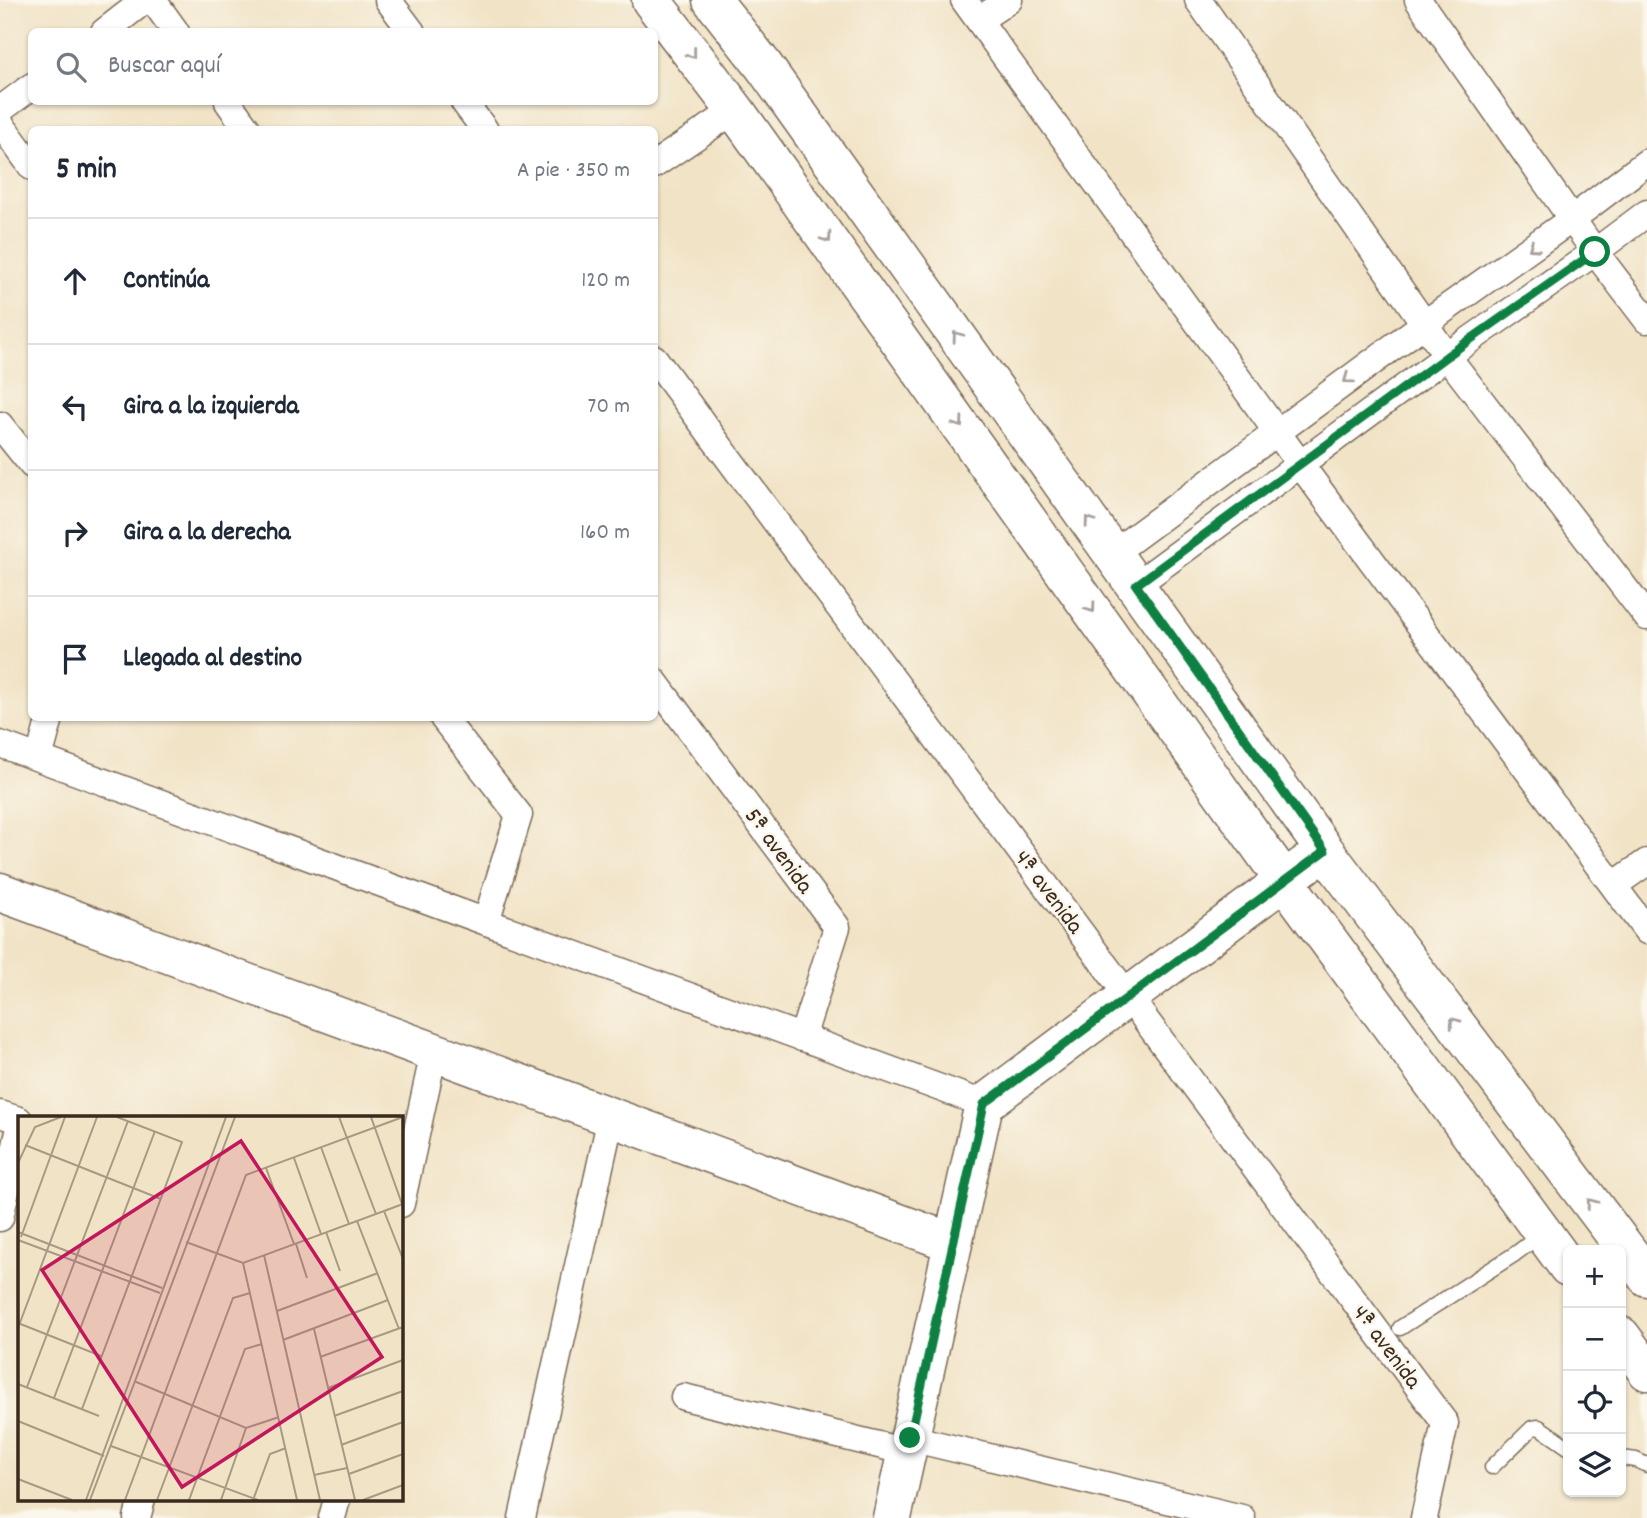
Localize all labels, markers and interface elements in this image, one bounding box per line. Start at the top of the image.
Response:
search box [28,28,658,105]
one-way arrow [684,46,697,59]
icon: search [52,48,90,86]
text: Buscar aquí [108,48,220,85]
text: 5 min [56,150,117,193]
text: A pie · 350 m [517,155,630,188]
one-way arrow [818,230,831,243]
route start [1579,236,1610,267]
one-way arrow [1528,239,1541,251]
icon: ahead [56,262,94,300]
text: Continúa [123,263,209,300]
text: 120 m [581,265,630,298]
one-way arrow [953,331,965,344]
one-way arrow [1344,371,1356,384]
icon: left [56,388,94,426]
text: Gira a la izquierda [123,389,299,426]
text: 70 m [588,391,630,424]
one-way arrow [951,415,963,428]
icon: right [56,514,94,552]
text: Gira a la derecha [123,515,290,552]
one-way arrow [1085,516,1097,529]
text: 160 m [580,517,630,550]
one-way arrow [1083,600,1095,613]
icon: arrive [56,640,94,678]
text: Llegada al destino [123,641,302,678]
street label: 5ª avenida [735,802,821,902]
street label: 4ª avenida [1005,844,1091,943]
one-way arrow [1450,1017,1463,1030]
inset map [18,1116,402,1500]
one-way arrow [1587,1199,1600,1211]
map controls [1563,1245,1626,1497]
button: + [1563,1245,1626,1308]
street label: 4ª avenida [1343,1299,1429,1398]
button: − [1563,1308,1626,1371]
button: locate [1563,1371,1626,1434]
route end [894,1422,925,1453]
button: layers [1563,1434,1626,1497]

